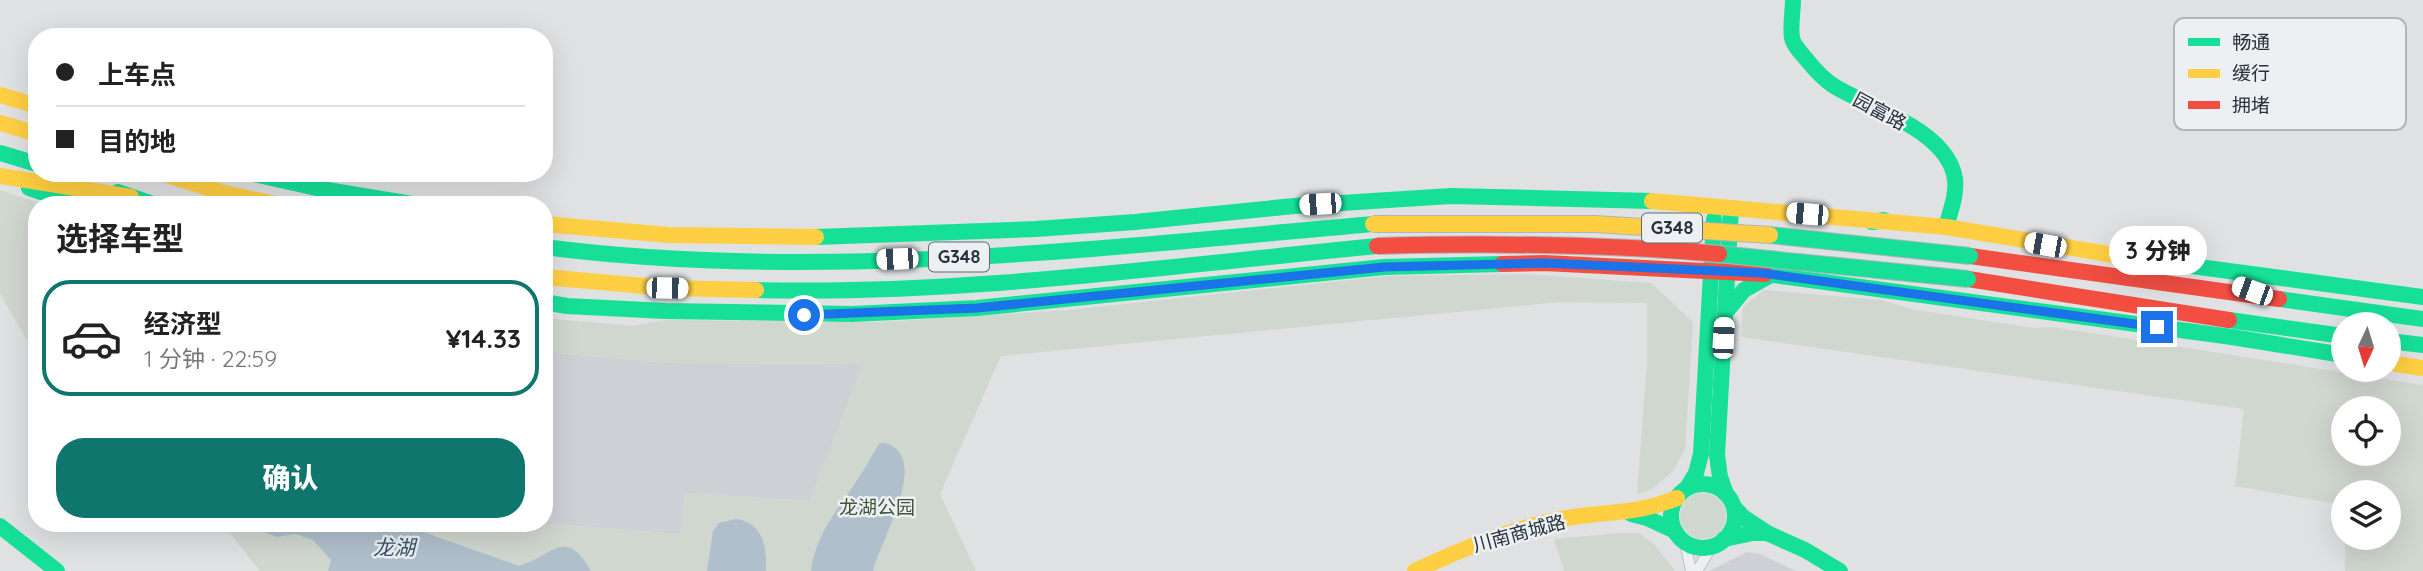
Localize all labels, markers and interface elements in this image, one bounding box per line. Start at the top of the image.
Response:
legend [2174,18,2406,130]
text: 畅通 [2232,30,2270,54]
text: 上车点 [98,58,176,91]
text: 缓行 [2232,61,2270,85]
street label: 园富路 [1849,87,1911,135]
text: 拥堵 [2232,93,2270,117]
text: 目的地 [98,125,176,158]
car [1299,192,1342,216]
car [1786,202,1829,226]
road number: G348 [1642,213,1702,242]
text: 选择车型 [56,218,184,258]
callout: 3 分钟 [2108,226,2206,274]
car [2023,231,2068,259]
text: 3 分钟 [2126,236,2190,265]
road number: G348 [929,243,989,272]
car [876,248,919,270]
car [2229,274,2276,308]
car [646,277,689,299]
route start [788,299,820,331]
icon: car [60,307,123,370]
text: 经济型 [144,307,222,340]
route end [2141,311,2173,343]
north arrow [2331,312,2401,382]
map controls [2331,312,2401,550]
car [1712,316,1735,360]
text: ¥14.33 [446,322,521,355]
text: 1 分钟 · 22:59 [144,344,277,373]
button: locate [2331,396,2401,466]
button: 确认 [56,438,525,518]
button: layers [2331,480,2401,550]
park label: 龙湖公园 [839,495,915,519]
street label: 川南商城路 [1470,509,1568,557]
water label: 龙湖 [373,534,418,560]

